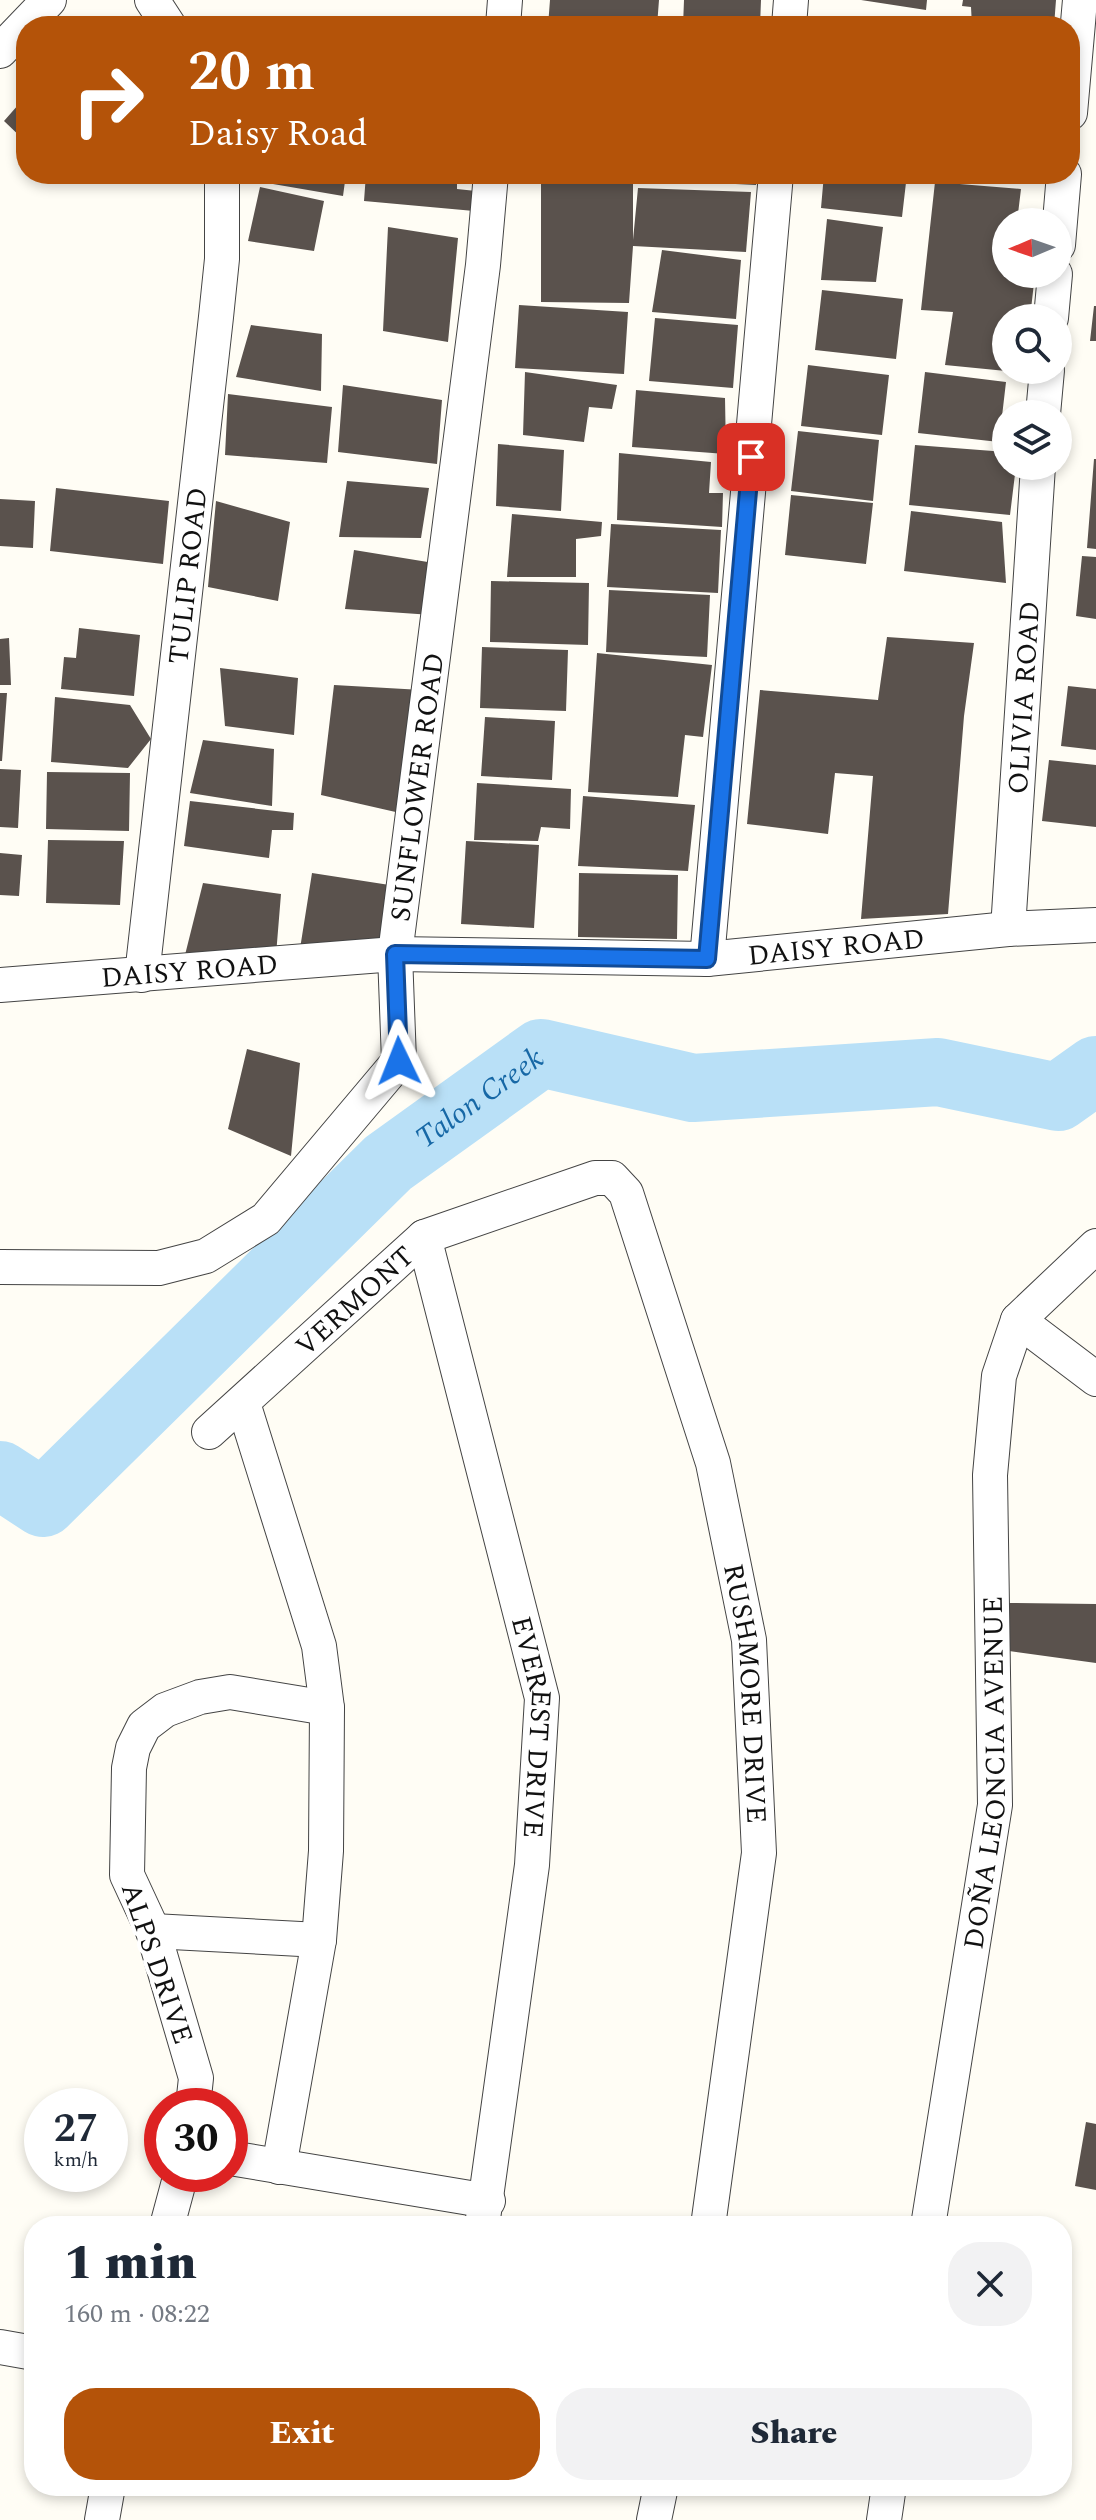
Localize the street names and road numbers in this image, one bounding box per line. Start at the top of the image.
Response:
street label: TULIP ROAD [157,485,220,666]
street label: OLIVIA ROAD [997,600,1052,796]
street label: SUNFLOWER ROAD [379,650,456,924]
street label: DAISY ROAD [746,917,927,978]
street label: DAISY ROAD [99,943,280,1000]
street label: VERMONT [286,1236,424,1367]
street label: RUSHMORE DRIVE [711,1560,778,1825]
street label: DOÑA LEONCIA AVENUE [952,1596,1019,1952]
street label: EVEREST DRIVE [499,1611,562,1839]
street label: ALPS DRIVE [109,1877,204,2050]

